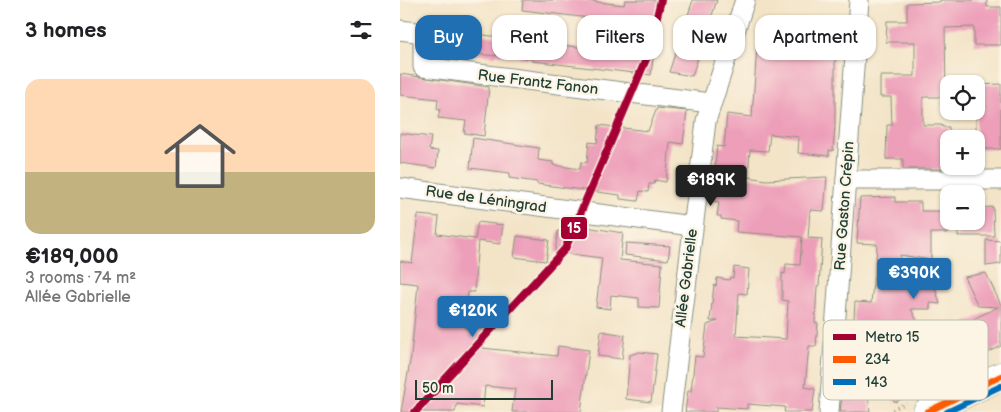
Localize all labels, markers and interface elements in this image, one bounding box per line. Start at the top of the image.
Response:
chip: Buy [415,15,482,60]
chip: Rent [492,15,567,60]
chip: Filters [577,15,663,60]
chip: New [673,15,745,60]
chip: Apartment [755,15,876,60]
icon: filters [347,16,375,44]
text: 3 homes [25,18,107,43]
street label: Rue Frantz Fanon [477,66,599,99]
map controls [940,75,985,230]
button: locate [940,75,985,120]
icon: home [155,111,245,201]
button: + [940,130,985,175]
street label: Rue Gaston Crépin [830,141,859,271]
pin: €189K [676,164,746,207]
text: €189K [687,171,735,190]
street label: Rue de Léningrad [424,182,548,217]
button: − [940,185,985,230]
line badge: 15 [560,216,588,240]
text: 15 [567,220,581,237]
street label: Allée Gabrielle [671,228,702,328]
text: €189,000 [25,244,119,269]
pin: €390K [879,258,949,300]
text: €390K [888,264,940,283]
text: 3 rooms · 74 m² [25,269,136,288]
text: Allée Gabrielle [25,288,131,307]
pin: €120K [438,296,508,338]
text: €120K [449,302,497,321]
legend [823,320,988,400]
text: Metro 15 [865,329,920,346]
text: 234 [865,351,891,368]
text: 143 [865,374,888,391]
scale bar [415,377,552,400]
text: 50 m [422,380,454,397]

